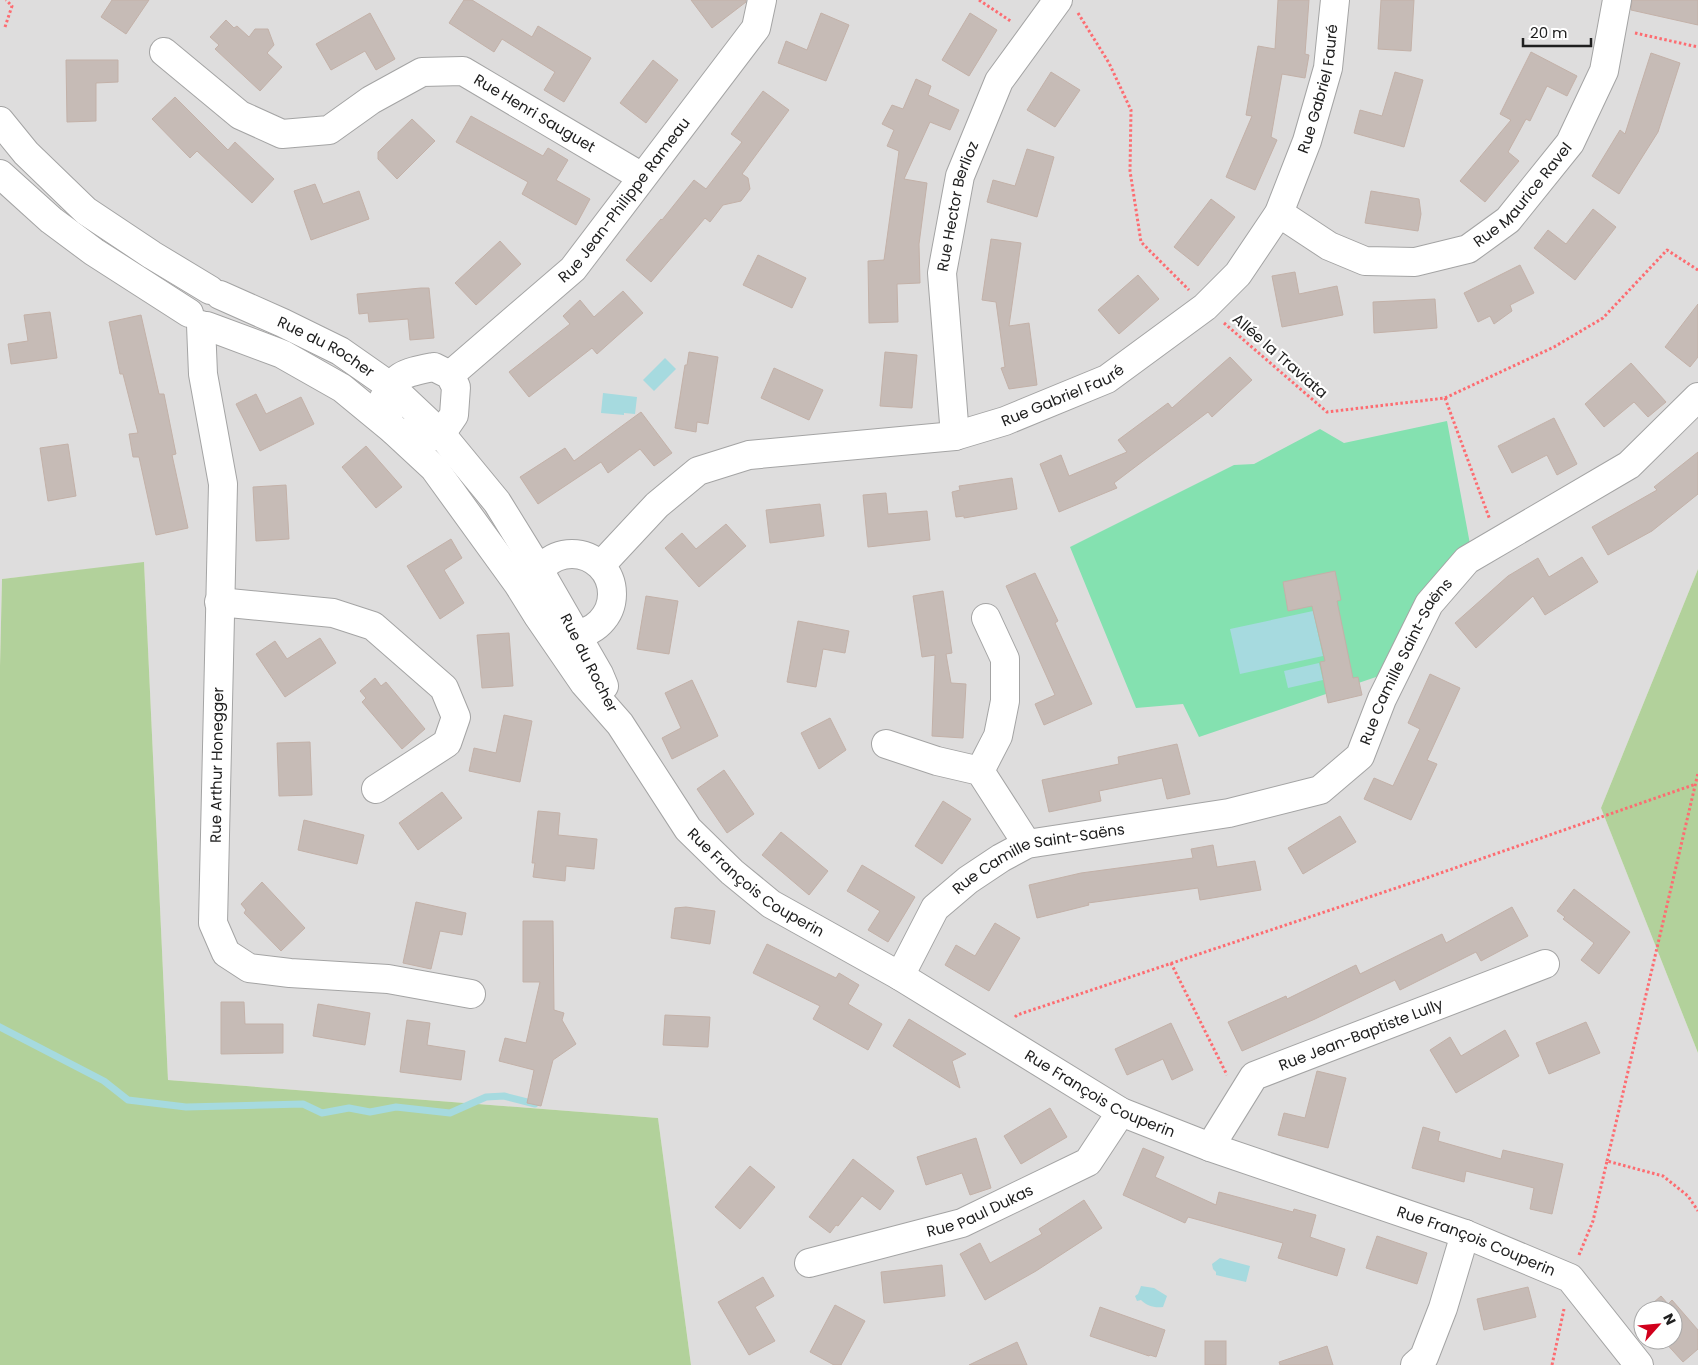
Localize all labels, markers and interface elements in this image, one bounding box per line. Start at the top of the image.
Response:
scale bar [1523,15,1590,47]
text: 20 m [1530,22,1568,43]
street label: Rue Gabriel Fauré [1292,23,1342,156]
street label: Rue Henri Sauguet [470,69,599,157]
street label: Rue Jean-Philippe Rameau [553,113,694,287]
street label: Rue Hector Berlioz [931,138,983,273]
street label: Rue Maurice Ravel [1469,138,1576,252]
street label: Allée la Traviata [1228,308,1332,403]
street label: Rue du Rocher [274,311,379,382]
street label: Rue Gabriel Fauré [998,359,1128,431]
street label: Rue Camille Saint-Saëns [1354,573,1457,748]
street label: Rue du Rocher [556,610,624,716]
street label: Rue Arthur Honegger [205,686,228,843]
street label: Rue Camille Saint-Saëns [948,818,1126,899]
street label: Rue François Couperin [683,823,828,942]
street label: Rue Jean-Baptiste Lully [1275,993,1446,1076]
street label: Rue François Couperin [1021,1044,1178,1142]
street label: Rue Paul Dukas [924,1179,1037,1242]
street label: Rue François Couperin [1394,1201,1559,1281]
north arrow [1633,1300,1683,1350]
text: N [1658,1310,1681,1328]

